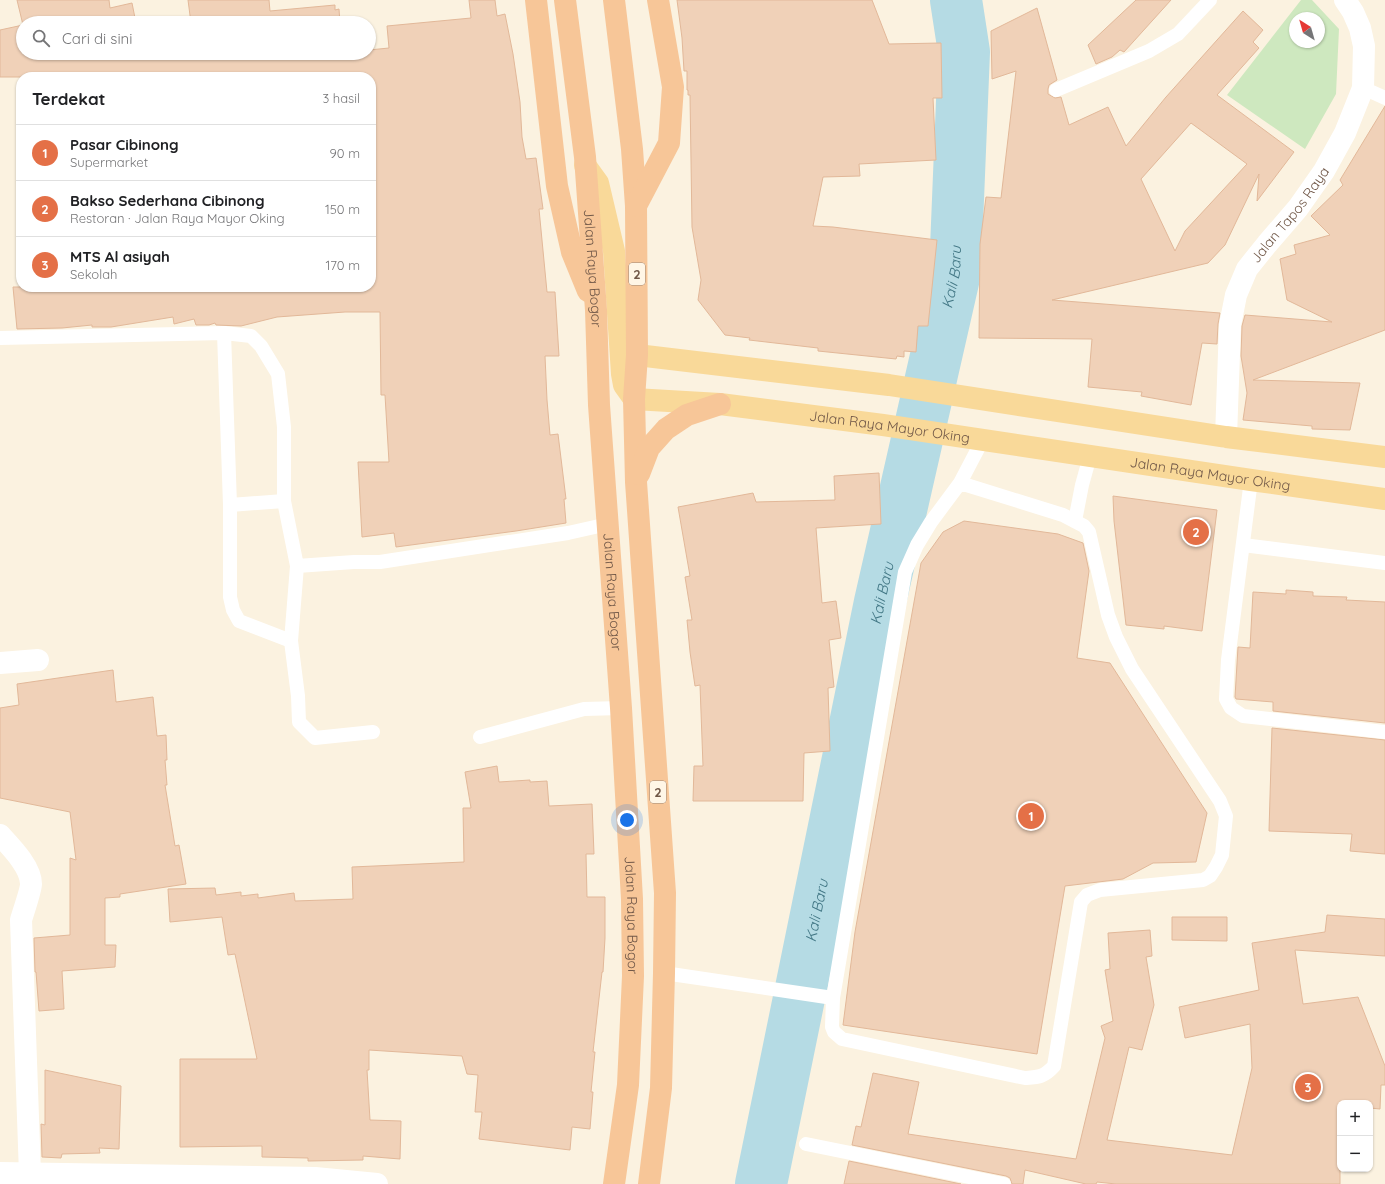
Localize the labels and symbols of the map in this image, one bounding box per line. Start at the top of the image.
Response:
north arrow [1289,12,1325,48]
street label: Jalan Tapos Raya [1246,163,1333,267]
street label: Jalan Raya Bogor [580,209,606,328]
water label: Kali Baru [937,244,965,310]
road number: 2 [629,263,645,285]
street label: Jalan Raya Mayor Oking [808,407,971,447]
street label: Jalan Raya Mayor Oking [1129,453,1292,494]
pin: 2 [1183,517,1209,547]
street label: Jalan Raya Bogor [599,532,626,652]
water label: Kali Baru [866,559,898,626]
road number: 2 [650,781,666,803]
pin: 1 [1018,801,1044,831]
your location [617,810,637,830]
street label: Jalan Raya Bogor [621,856,642,975]
water label: Kali Baru [801,876,832,943]
pin: 3 [1295,1072,1321,1102]

